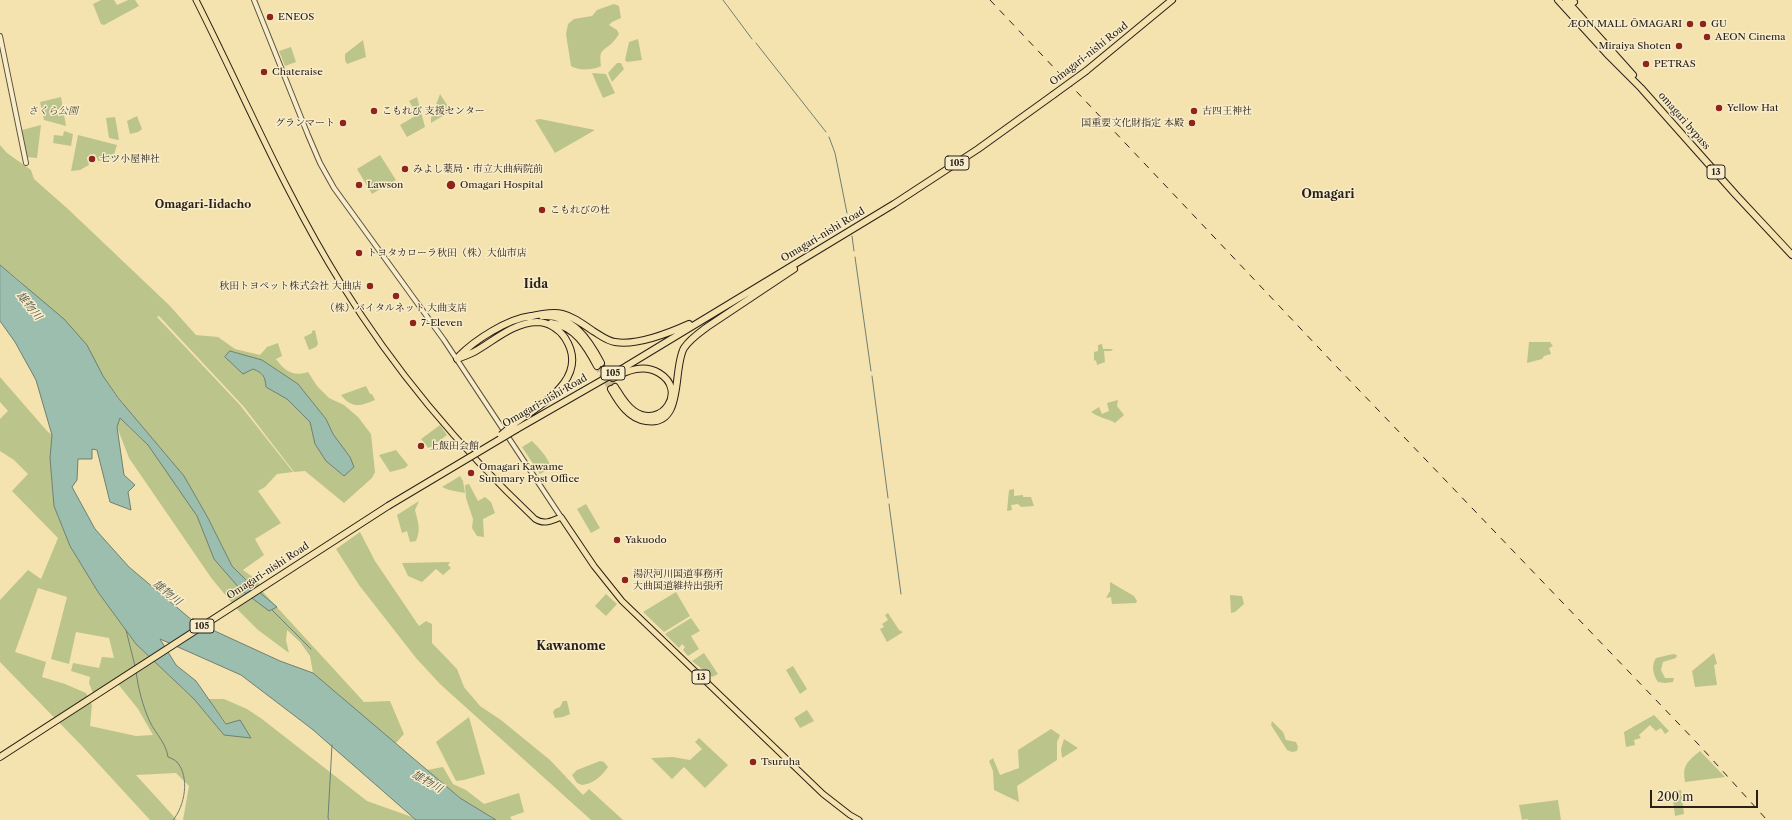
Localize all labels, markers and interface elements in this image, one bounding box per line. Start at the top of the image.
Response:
place label: ENEOS [278,11,314,23]
marker: ENEOS [265,12,275,22]
place label: ÆON MALL ŌMAGARI [1568,18,1682,30]
place label: GU [1711,18,1727,30]
marker: ÆON MALL ŌMAGARI [1685,19,1695,29]
marker: GU [1698,19,1708,29]
street label: Omagari-nishi Road [1048,20,1130,88]
place label: AEON Cinema [1715,31,1786,43]
marker: AEON Cinema [1702,32,1712,42]
place label: Miraiya Shoten [1598,40,1671,52]
marker: Miraiya Shoten [1674,41,1684,51]
place label: PETRAS [1654,58,1696,70]
marker: PETRAS [1641,59,1651,69]
place label: Chateraise [272,66,323,78]
marker: Chateraise [259,67,269,77]
street label: omagari bypass [1656,90,1712,152]
place label: Yellow Hat [1727,102,1779,114]
marker: Yellow Hat [1714,103,1724,113]
park label: さくら公園 [28,105,78,117]
place label: こもれび 支援センター [382,105,485,117]
place label: 古四王神社 [1202,105,1252,117]
marker: こもれび 支援センター [369,106,379,116]
marker: 古四王神社 [1189,106,1199,116]
place label: グランマート [275,117,335,129]
place label: 国重要文化財指定 本殿 [1081,117,1184,129]
marker: グランマート [338,118,348,128]
marker: 国重要文化財指定 本殿 [1187,118,1197,128]
place label: 七ツ小屋神社 [100,153,160,165]
marker: 七ツ小屋神社 [87,154,97,164]
road number: 105 [945,156,969,170]
place label: みよし薬局・市立大曲病院前 [413,163,543,175]
marker: みよし薬局・市立大曲病院前 [400,164,410,174]
road number: 13 [1707,165,1725,179]
place label: Lawson [367,179,403,191]
marker: Omagari Hospital [445,179,457,191]
place label: Omagari Hospital [460,179,543,191]
marker: Lawson [354,180,364,190]
district label: Omagari [1301,188,1355,202]
district label: Omagari-Iidacho [155,198,251,212]
place label: こもれびの杜 [550,204,610,216]
marker: こもれびの杜 [537,205,547,215]
street label: Omagari-nishi Road [779,205,867,265]
place label: トヨタカローラ秋田（株）大仙市店 [367,247,527,259]
marker: トヨタカローラ秋田（株）大仙市店 [354,248,364,258]
district label: Iida [524,278,548,292]
place label: 秋田トヨペット株式会社 大曲店 [219,280,362,292]
marker: 秋田トヨペット株式会社 大曲店 [365,281,375,291]
water label: 雄物川 [13,289,45,323]
marker: （株）バイタルネット 大曲支店 [391,291,401,301]
place label: （株）バイタルネット 大曲支店 [325,302,467,314]
place label: 7-Eleven [421,317,462,329]
marker: 7-Eleven [408,318,418,328]
road number: 105 [601,366,625,380]
street label: Omagari-nishi Road [501,372,589,430]
place label: 上飯田会館 [429,440,479,452]
marker: 上飯田会館 [416,441,426,451]
place label: Omagari Kawame Summary Post Office [479,461,579,484]
marker: Omagari Kawame Summary Post Office [466,468,476,478]
place label: Yakuodo [625,534,667,546]
marker: Yakuodo [612,535,622,545]
street label: Omagari-nishi Road [225,540,311,602]
place label: 湯沢河川国道事務所 大曲国道維持出張所 [633,568,723,592]
marker: 湯沢河川国道事務所 大曲国道維持出張所 [620,575,630,585]
water label: 雄物川 [150,577,184,609]
road number: 105 [190,619,214,633]
district label: Kawanome [536,640,606,654]
road number: 13 [692,670,710,684]
place label: Tsuruha [761,756,800,768]
marker: Tsuruha [748,757,758,767]
water label: 雄物川 [409,768,445,796]
scale bar [1652,782,1760,808]
text: 200 m [1657,789,1694,804]

